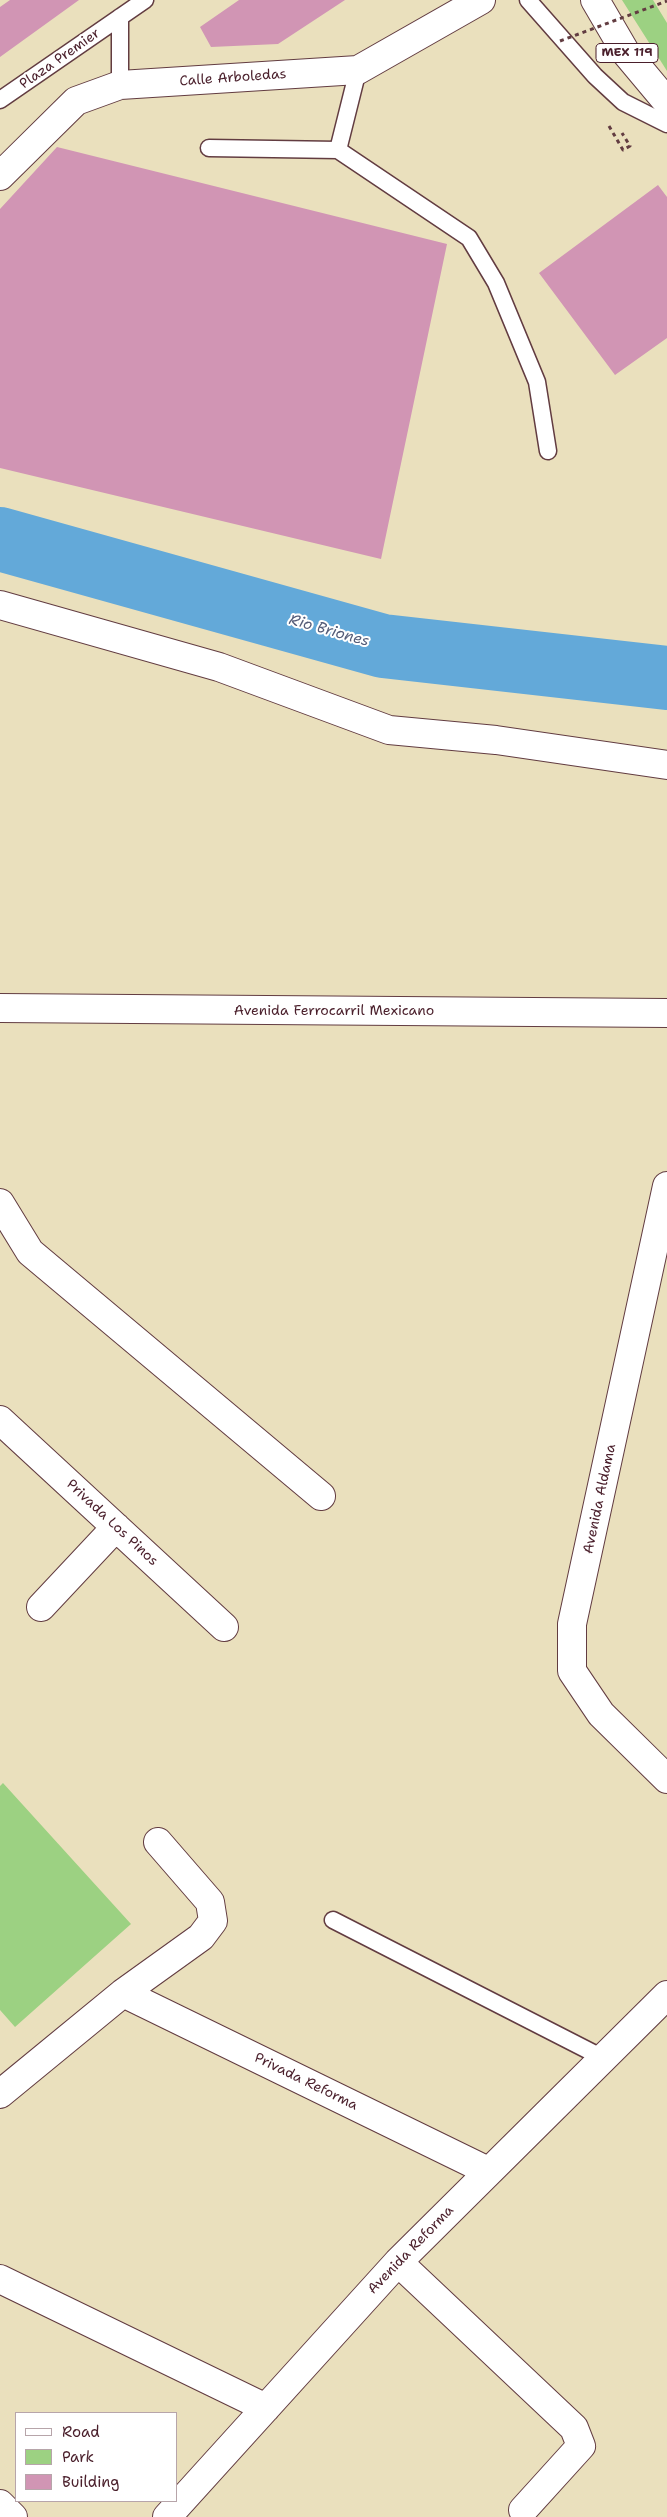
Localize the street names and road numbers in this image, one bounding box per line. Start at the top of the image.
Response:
street label: Plaza Premier [17,25,103,93]
road number: MEX 119 [596,44,658,62]
street label: Calle Arboledas [179,66,287,90]
street label: Avenida Ferrocarril Mexicano [234,1003,434,1019]
street label: Avenida Aldama [580,1442,620,1556]
street label: Privada Los Pinos [63,1476,161,1570]
street label: Privada Reforma [252,2050,360,2114]
street label: Avenida Reforma [364,2202,458,2298]

